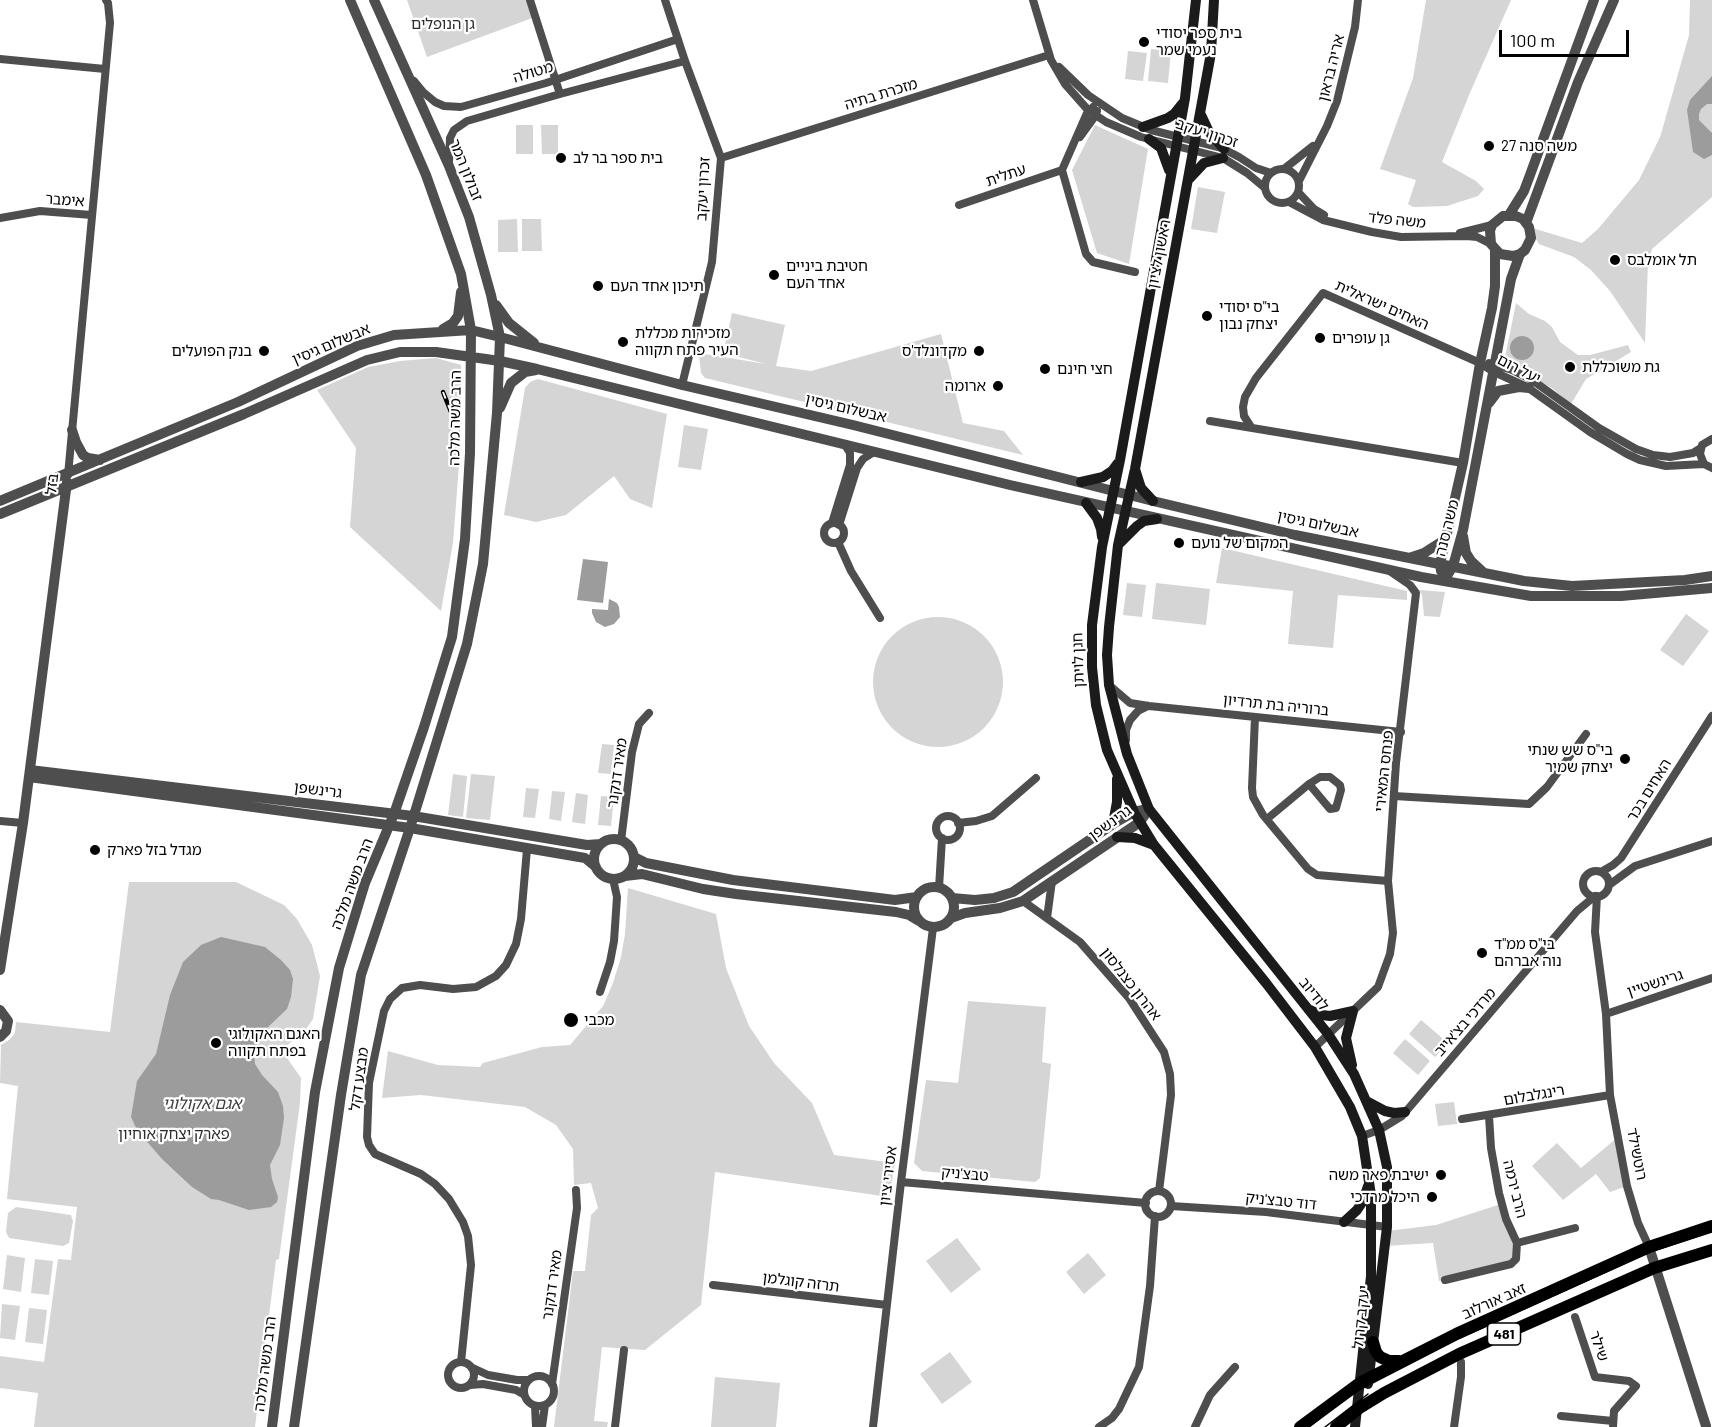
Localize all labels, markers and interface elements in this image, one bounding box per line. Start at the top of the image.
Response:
park label: גן הנופלים [411,15,475,33]
scale bar [1502,18,1632,56]
place label: בית ספר יסודי נעמי שמר [1156,24,1242,59]
text: 100 m [1510,29,1555,51]
street label: אריה בראון [1314,32,1348,104]
marker: בית ספר יסודי נעמי שמר [1137,35,1151,49]
street label: מטולה [511,57,555,87]
street label: מזכרת בתיה [842,74,920,114]
street label: זכרון יעקב [1174,115,1240,151]
street label: זבולון המר [445,136,487,204]
place label: משה סנה 27 [1501,137,1577,155]
marker: משה סנה 27 [1482,139,1496,153]
place label: בית ספר בר לב [573,149,663,167]
marker: בית ספר בר לב [554,151,568,165]
street label: זכרון יעקב [692,156,714,222]
street label: עתלית [984,160,1028,190]
street label: אימבר [45,190,85,210]
street label: משה פלד [1367,208,1427,232]
street label: ראשון לציון [1143,218,1175,290]
place label: תל אומלבס [1627,251,1697,269]
marker: תל אומלבס [1608,253,1622,267]
place label: חטיבת ביניים אחד העם [786,257,868,292]
marker: חטיבת ביניים אחד העם [767,268,781,282]
street label: האחים ישראלית [1332,276,1432,334]
place label: תיכון אחד העם [610,277,704,295]
marker: תיכון אחד העם [591,279,605,293]
place label: בי"ס יסודי יצחק נבון [1219,298,1280,333]
marker: בי"ס יסודי יצחק נבון [1200,309,1214,323]
street label: אבשלום גיסין [289,320,373,368]
place label: מזכירות מכללת העיר פתח תקווה [635,324,739,359]
place label: גן עופרים [1332,329,1390,347]
marker: גן עופרים [1313,331,1327,345]
marker: מזכירות מכללת העיר פתח תקווה [616,335,630,349]
place label: בנק הפועלים [171,342,252,360]
place label: מקדונלד'ס [902,342,967,360]
marker: בנק הפועלים [257,344,271,358]
marker: מקדונלד'ס [972,344,986,358]
street label: יעל רום [1494,350,1544,388]
place label: גת משוכללת [1582,358,1660,376]
place label: חצי חינם [1057,360,1113,378]
marker: גת משוכללת [1563,360,1577,374]
marker: חצי חינם [1038,362,1052,376]
street label: הרב משה מלכה [445,370,465,466]
place label: ארומה [945,377,986,395]
marker: ארומה [991,379,1005,393]
street label: אבשלום גיסין [804,390,888,426]
street label: בזל [42,472,62,496]
street label: משה סנה [1431,498,1463,558]
street label: אבשלום גיסין [1276,507,1360,541]
place label: המקום של נועם [1191,534,1288,552]
marker: המקום של נועם [1172,536,1186,550]
street label: חנן לויתן [1068,632,1088,688]
street label: ברוריה בת תרדיון [1222,690,1330,720]
street label: פנחס המאירי [1371,729,1397,813]
street label: מאיר דנקנר [603,737,631,809]
place label: בי"ס שש שנתי יצחק שמיר [1527,741,1613,776]
marker: בי"ס שש שנתי יצחק שמיר [1618,752,1632,766]
street label: האחים בכר [1623,755,1675,825]
street label: גרינשפן [293,778,343,802]
street label: גרינשפן [1085,802,1135,844]
street label: הרב משה מלכה [327,836,377,932]
place label: מגדל בזל פארק [107,841,202,859]
marker: מגדל בזל פארק [88,843,102,857]
place label: בי"ס ממ"ד נוה אברהם [1494,935,1562,970]
street label: אהרון כצנלסון [1097,944,1165,1024]
marker: בי"ס ממ"ד נוה אברהם [1475,946,1489,960]
street label: גרינשטיין [1625,966,1685,1000]
street label: לודיוב [1295,974,1333,1014]
street label: מרדכי בצ'אייב [1430,984,1500,1060]
marker: מכבי [562,1011,580,1029]
place label: מכבי [584,1011,614,1029]
place label: האגם האקולוגי בפתח תקווה [228,1025,320,1060]
marker: האגם האקולוגי בפתח תקווה [209,1036,223,1050]
street label: מבצע דקל [346,1046,372,1112]
street label: רינגלבלום [1502,1081,1566,1109]
water label: אגם אקולוגי [163,1094,241,1114]
park label: פארק יצחק אוחיון [118,1125,230,1143]
street label: רוטשילד [1623,1126,1651,1182]
street label: אסירי ציון [875,1145,901,1207]
street label: הרב ירמה [1499,1158,1531,1220]
street label: טבצ'ניק [940,1163,990,1185]
place label: ישיבת פאר משה [1329,1166,1429,1184]
marker: ישיבת פאר משה [1434,1168,1448,1182]
street label: דוד טבצ'ניק [1245,1188,1317,1214]
place label: היכל מרדכי [1350,1188,1420,1206]
marker: היכל מרדכי [1425,1190,1439,1204]
street label: מאיר דנקנר [538,1249,566,1321]
street label: תרזה קוגלמן [761,1268,841,1296]
street label: זאב אורלוב [1459,1279,1529,1323]
street label: יעקב קרול [1349,1284,1373,1350]
street label: הרב משה מלכה [250,1315,280,1413]
road number: 481 [1488,1323,1520,1345]
street label: שילר [1585,1328,1613,1364]

